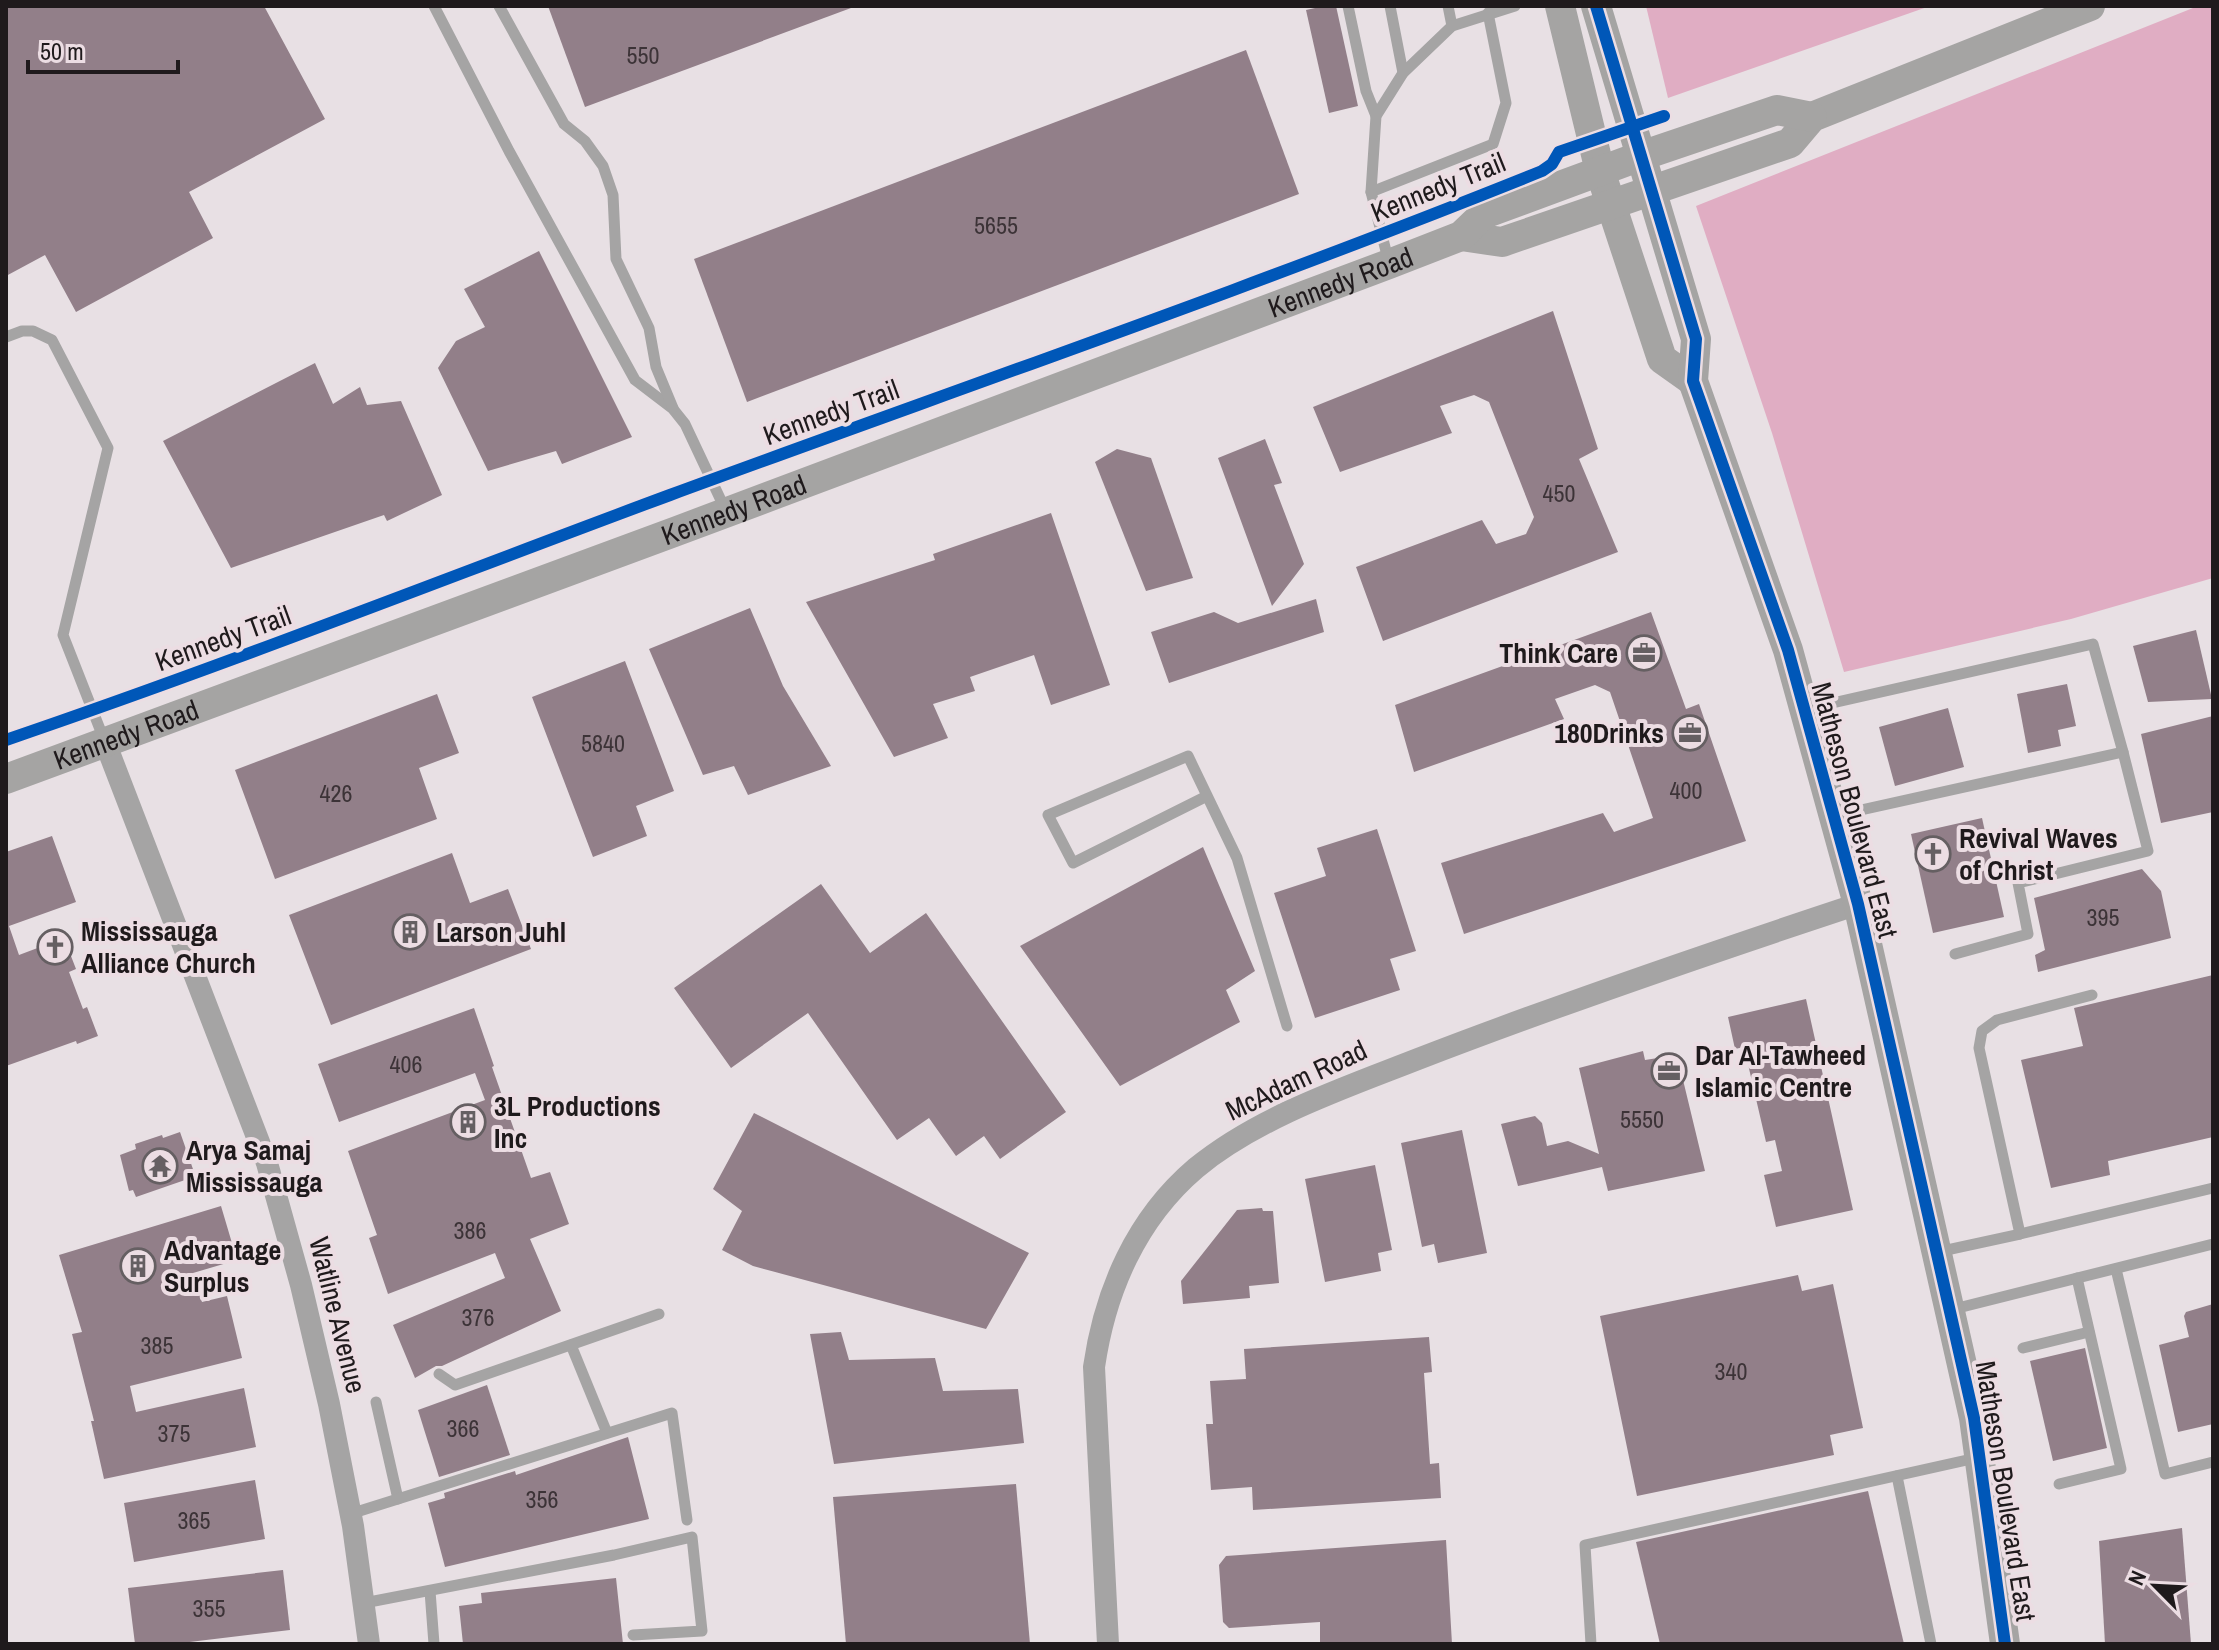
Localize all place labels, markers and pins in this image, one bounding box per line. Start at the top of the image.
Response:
place label: Think Care [1499,634,1618,672]
office icon: Think Care [1625,634,1663,672]
place label: 180Drinks [1554,714,1664,752]
office icon: 180Drinks [1671,714,1709,752]
place label: Revival Waves of Christ [1959,819,2118,889]
church icon: Revival Waves of Christ [1914,835,1952,873]
place label: Mississauga Alliance Church [81,912,256,982]
building icon: Larson Juhl [391,913,429,951]
place label: Larson Juhl [436,913,566,951]
church icon: Mississauga Alliance Church [36,928,74,966]
place label: Dar Al-Tawheed Islamic Centre [1695,1036,1866,1106]
office icon: Dar Al-Tawheed Islamic Centre [1650,1052,1688,1090]
place label: 3L Productions Inc [494,1087,661,1157]
building icon: 3L Productions Inc [449,1103,487,1141]
place label: Arya Samaj Mississauga [186,1131,323,1201]
temple icon: Arya Samaj Mississauga [141,1147,179,1185]
place label: Advantage Surplus [164,1231,281,1301]
building icon: Advantage Surplus [119,1247,157,1285]

